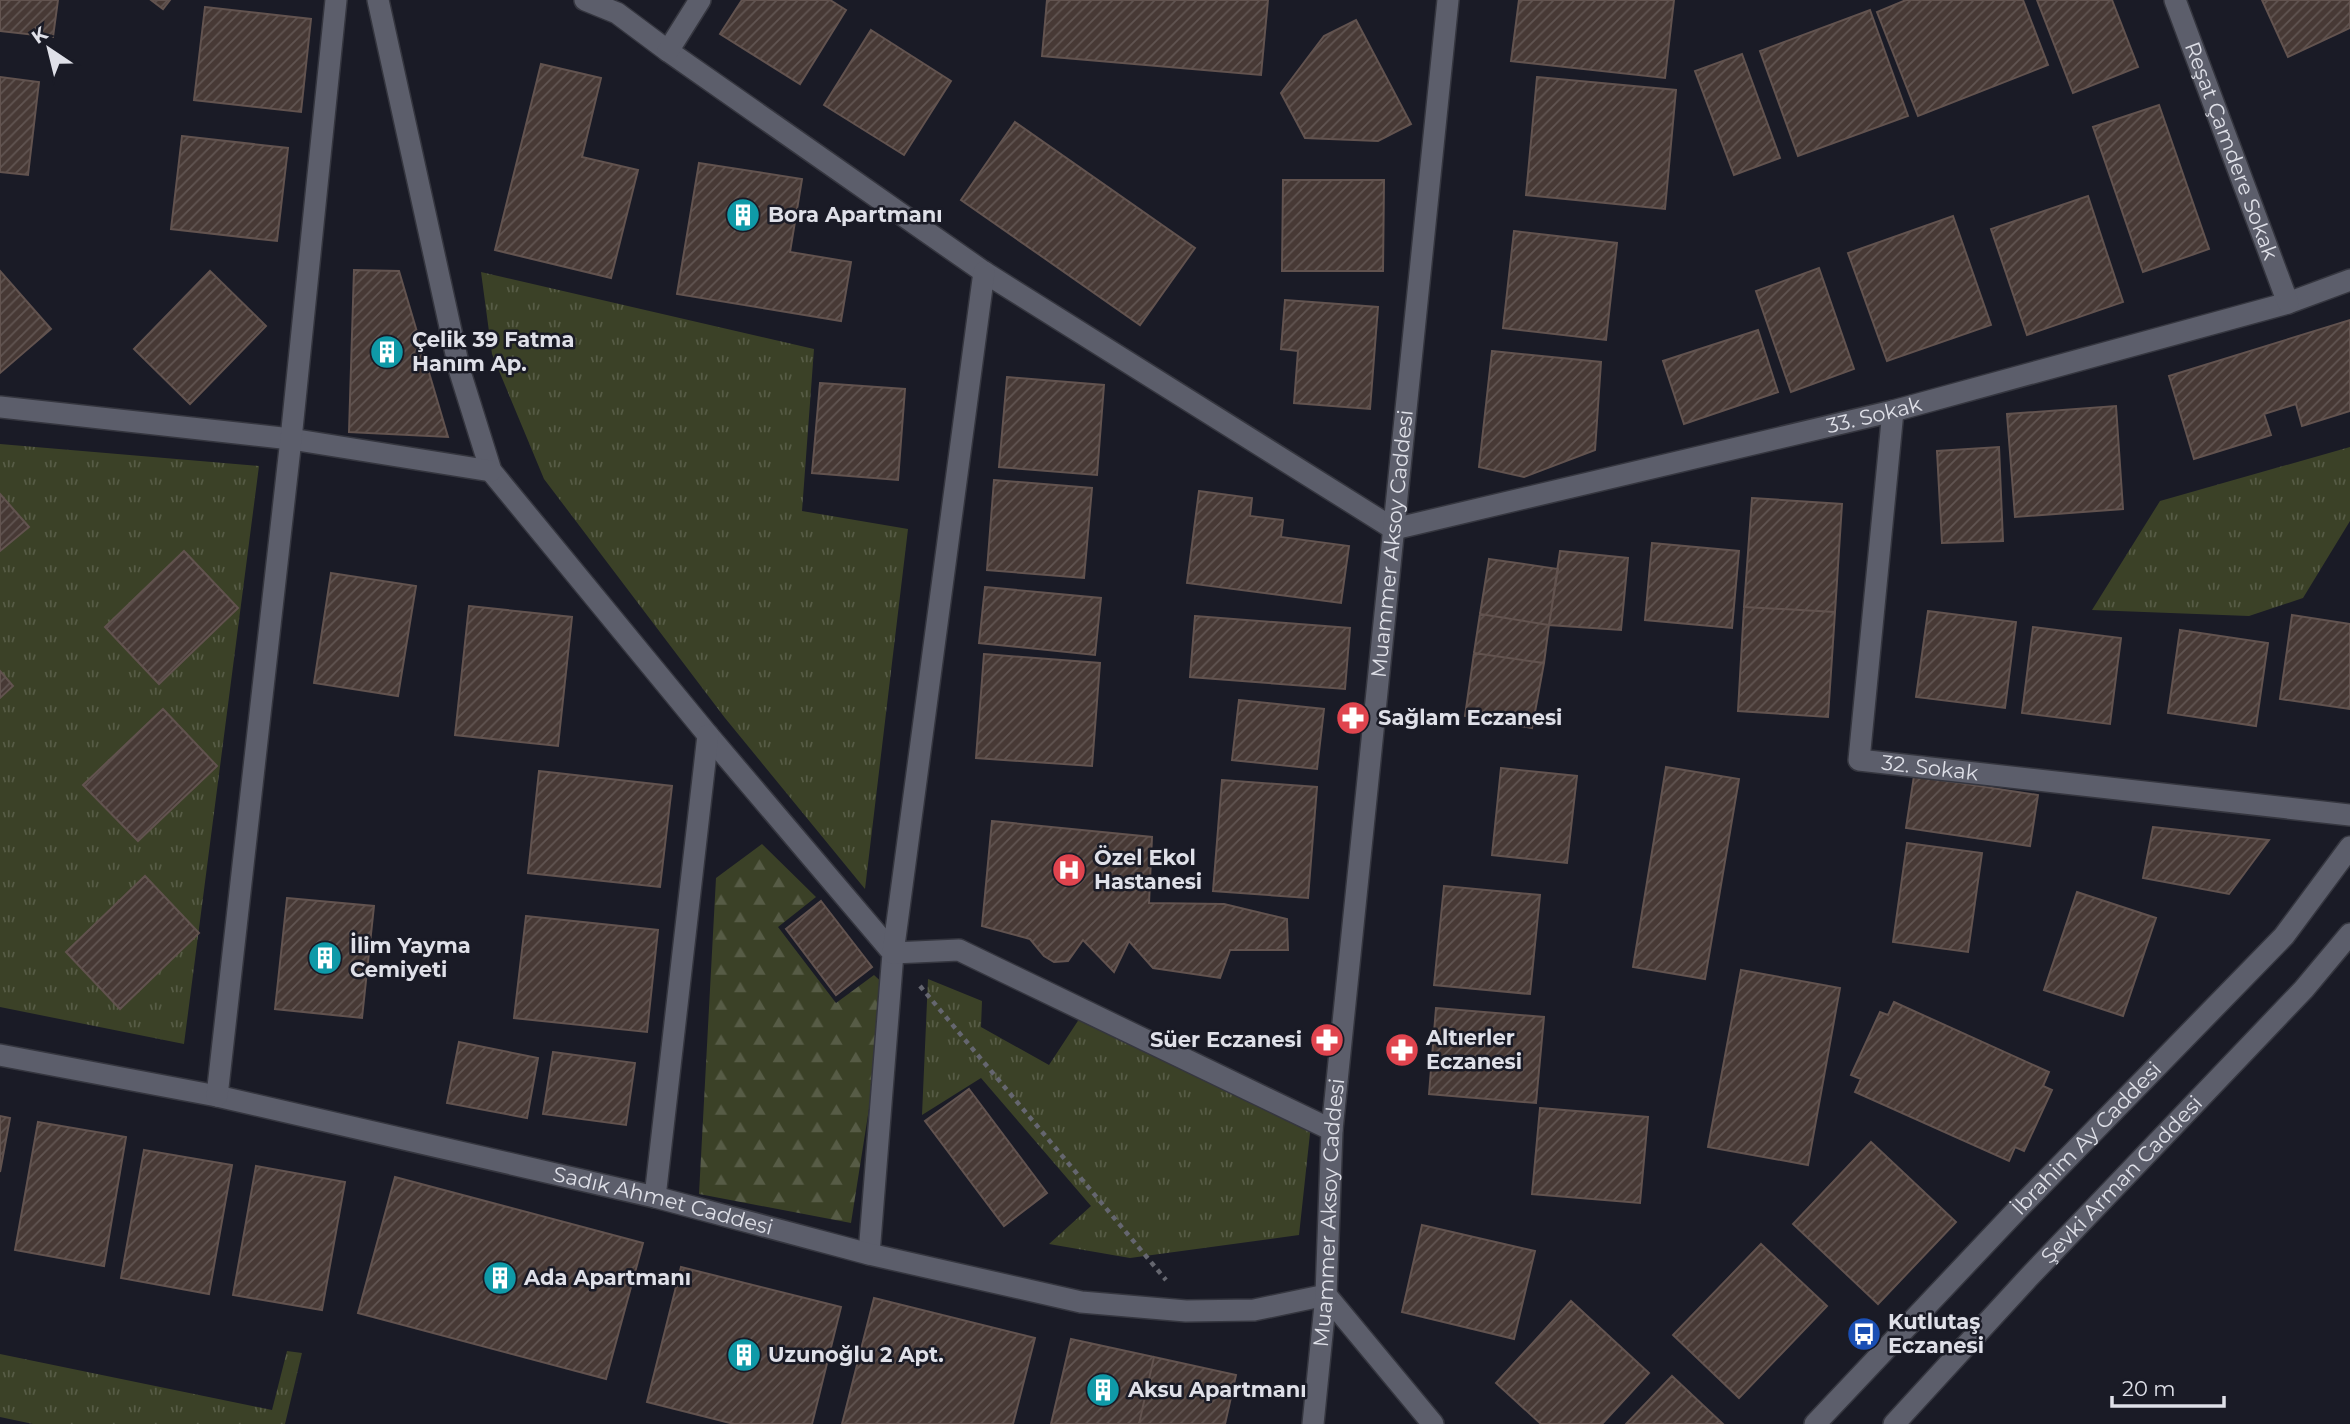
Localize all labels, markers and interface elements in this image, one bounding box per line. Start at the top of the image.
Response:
north arrow [14,14,84,84]
text: K [27,21,53,49]
street label: Reşat Çamdere Sokak [2180,38,2284,264]
building icon: Bora Apartmanı [724,196,762,234]
place label: Bora Apartmanı [768,202,943,227]
place label: Çelik 39 Fatma Hanım Ap. [412,327,574,376]
building icon: Çelik 39 Fatma Hanım Ap. [368,333,406,371]
street label: 33. Sokak [1824,391,1925,438]
street label: Muammer Aksoy Caddesi [1365,409,1418,679]
pharmacy icon: Sağlam Eczanesi [1334,699,1372,737]
place label: Sağlam Eczanesi [1378,705,1562,730]
street label: 32. Sokak [1880,750,1980,785]
place label: Özel Ekol Hastanesi [1094,844,1202,894]
hospital icon: Özel Ekol Hastanesi [1050,851,1088,889]
place label: İlim Yayma Cemiyeti [350,932,471,982]
building icon: İlim Yayma Cemiyeti [306,939,344,977]
pharmacy icon: Süer Eczanesi [1308,1021,1346,1059]
place label: Altıerler Eczanesi [1425,1025,1522,1074]
place label: Süer Eczanesi [1150,1027,1302,1052]
pharmacy icon: Altıerler Eczanesi [1383,1031,1421,1069]
street label: İbrahim Ay Caddesi [2006,1056,2166,1220]
street label: Muammer Aksoy Caddesi [1308,1077,1349,1348]
street label: Şevki Arman Caddesi [2036,1090,2207,1269]
street label: Sadık Ahmet Caddesi [551,1161,776,1240]
building icon: Ada Apartmanı [481,1259,519,1297]
place label: Ada Apartmanı [523,1265,691,1290]
place label: Kutlutaş Eczanesi [1888,1309,1984,1358]
bus stop icon: Kutlutaş Eczanesi [1845,1315,1883,1353]
building icon: Uzunoğlu 2 Apt. [725,1336,763,1374]
place label: Uzunoğlu 2 Apt. [768,1342,944,1367]
scale bar [2112,1364,2224,1408]
building icon: Aksu Apartmanı [1084,1371,1122,1409]
text: 20 m [2122,1376,2176,1401]
place label: Aksu Apartmanı [1127,1377,1307,1402]

